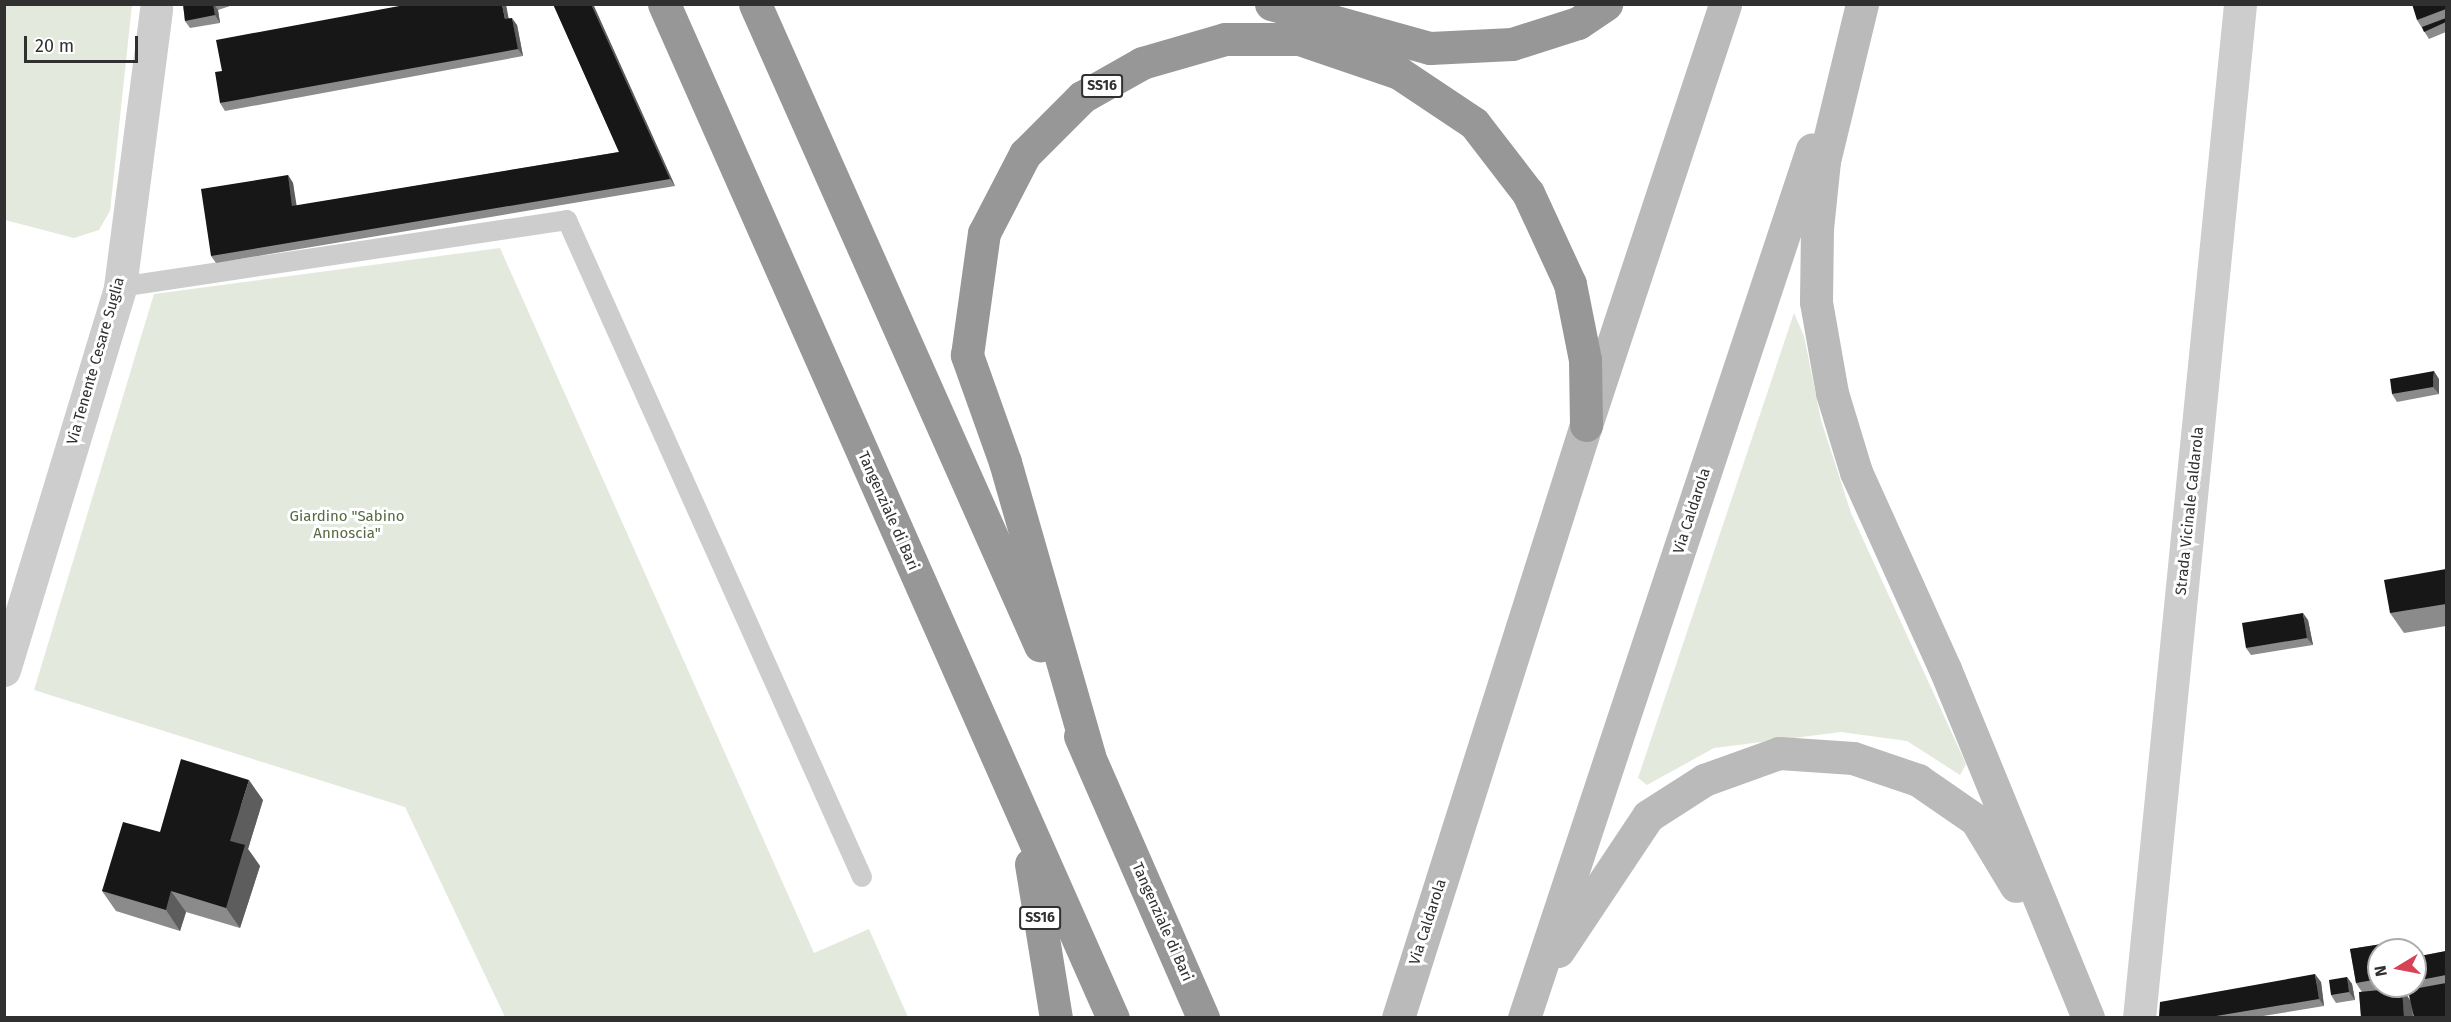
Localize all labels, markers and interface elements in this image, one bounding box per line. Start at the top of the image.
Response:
scale bar [27,24,141,62]
text: 20 m [35,35,74,57]
road number: SS16 [1081,75,1123,97]
street label: Via Tenente Cesare Suglia [63,275,129,447]
street label: Strada Vicinale Caldarola [2172,426,2208,596]
street label: Tangenziale di Bari [854,449,922,573]
street label: Via Caldarola [1670,466,1714,556]
park label: Giardino "Sabino Annoscia" [290,507,404,542]
street label: Tangenziale di Bari [1128,860,1196,984]
street label: Via Caldarola [1406,877,1450,967]
road number: SS16 [1019,907,1061,929]
north arrow [2367,938,2427,998]
text: N [2370,964,2391,978]

